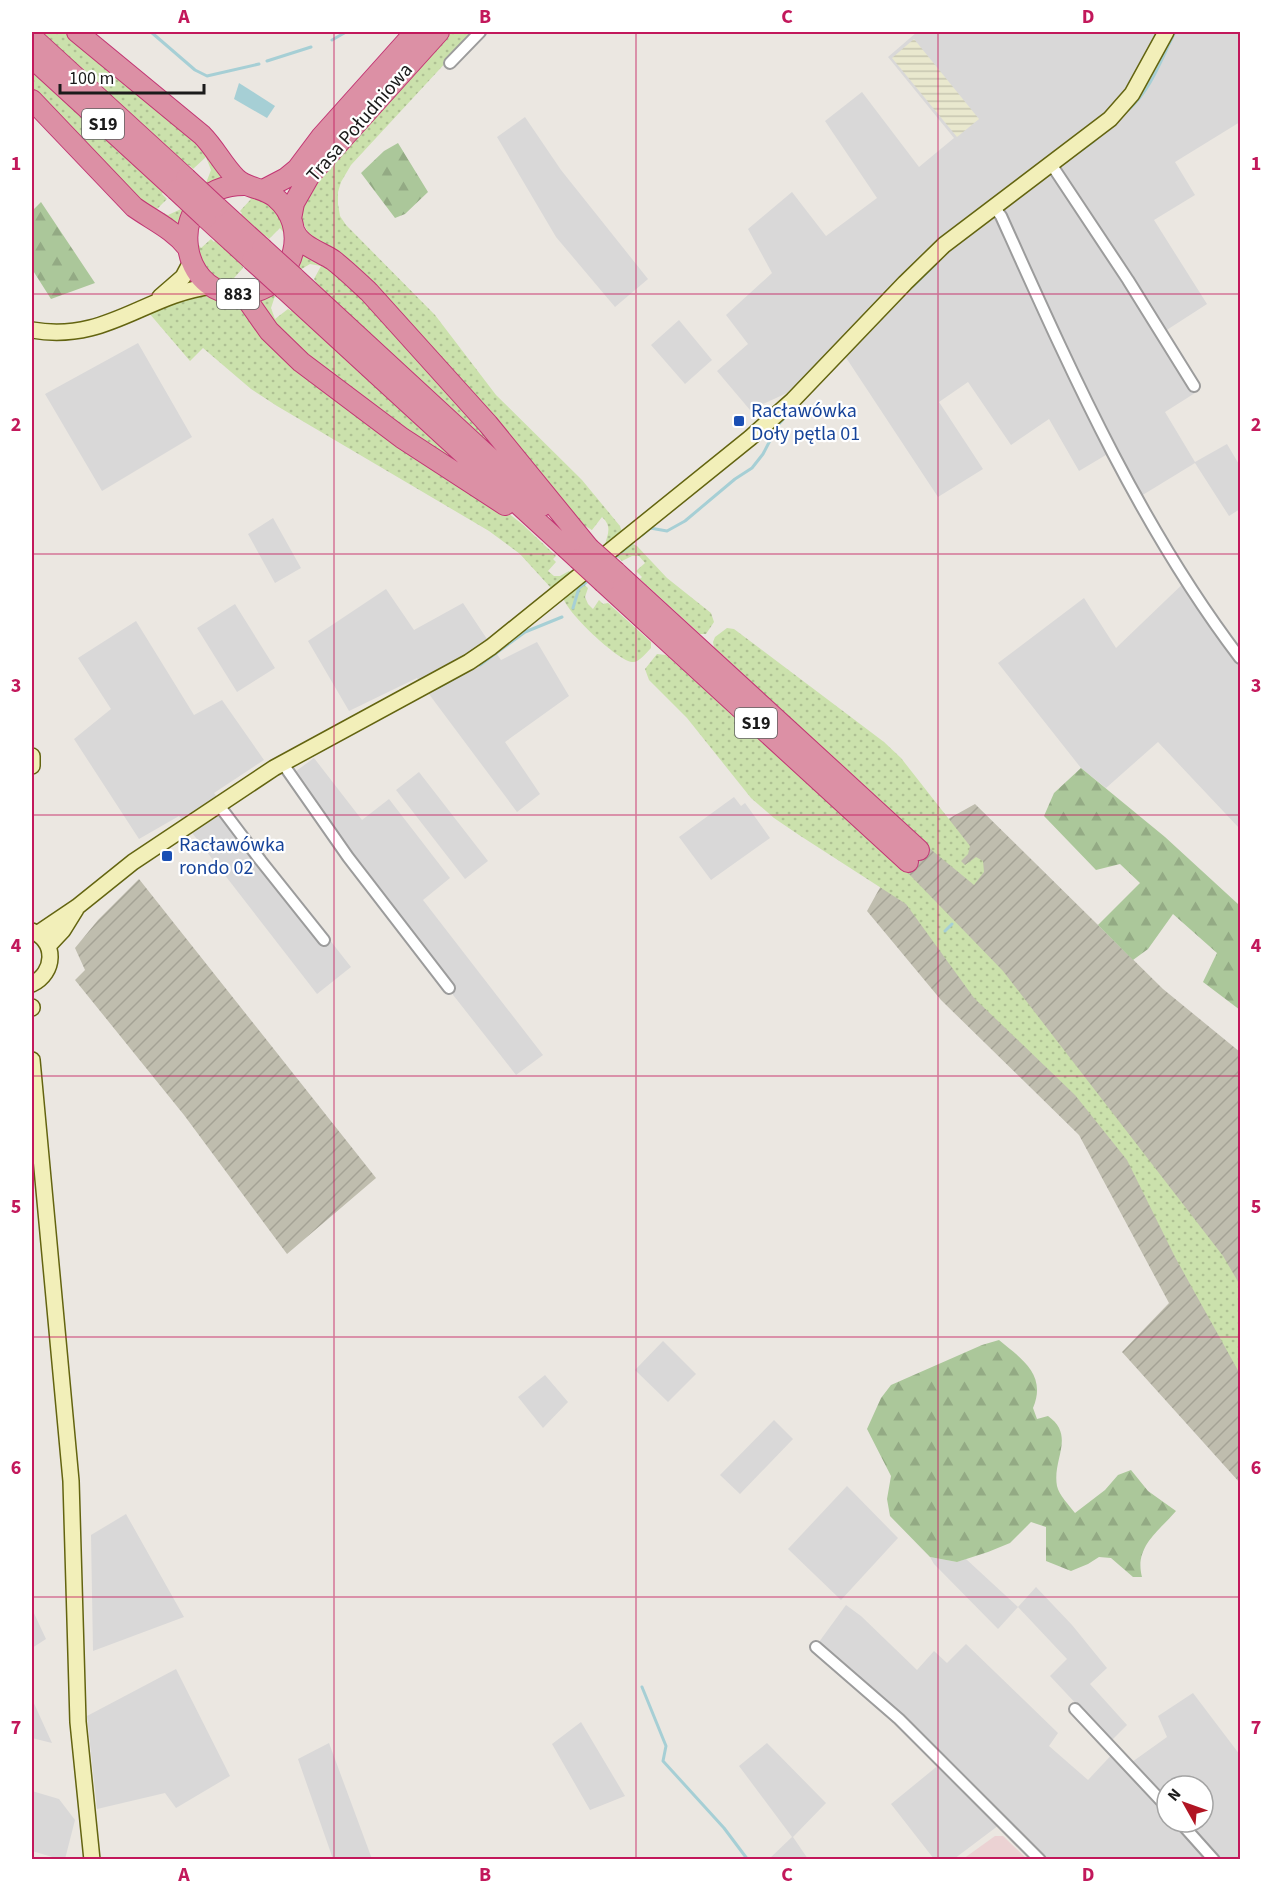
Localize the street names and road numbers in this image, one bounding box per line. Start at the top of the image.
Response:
street label: Trasa Południowa [300,57,419,188]
road number: S19 [82,109,124,139]
road number: 883 [217,279,259,309]
road number: S19 [735,708,777,738]

